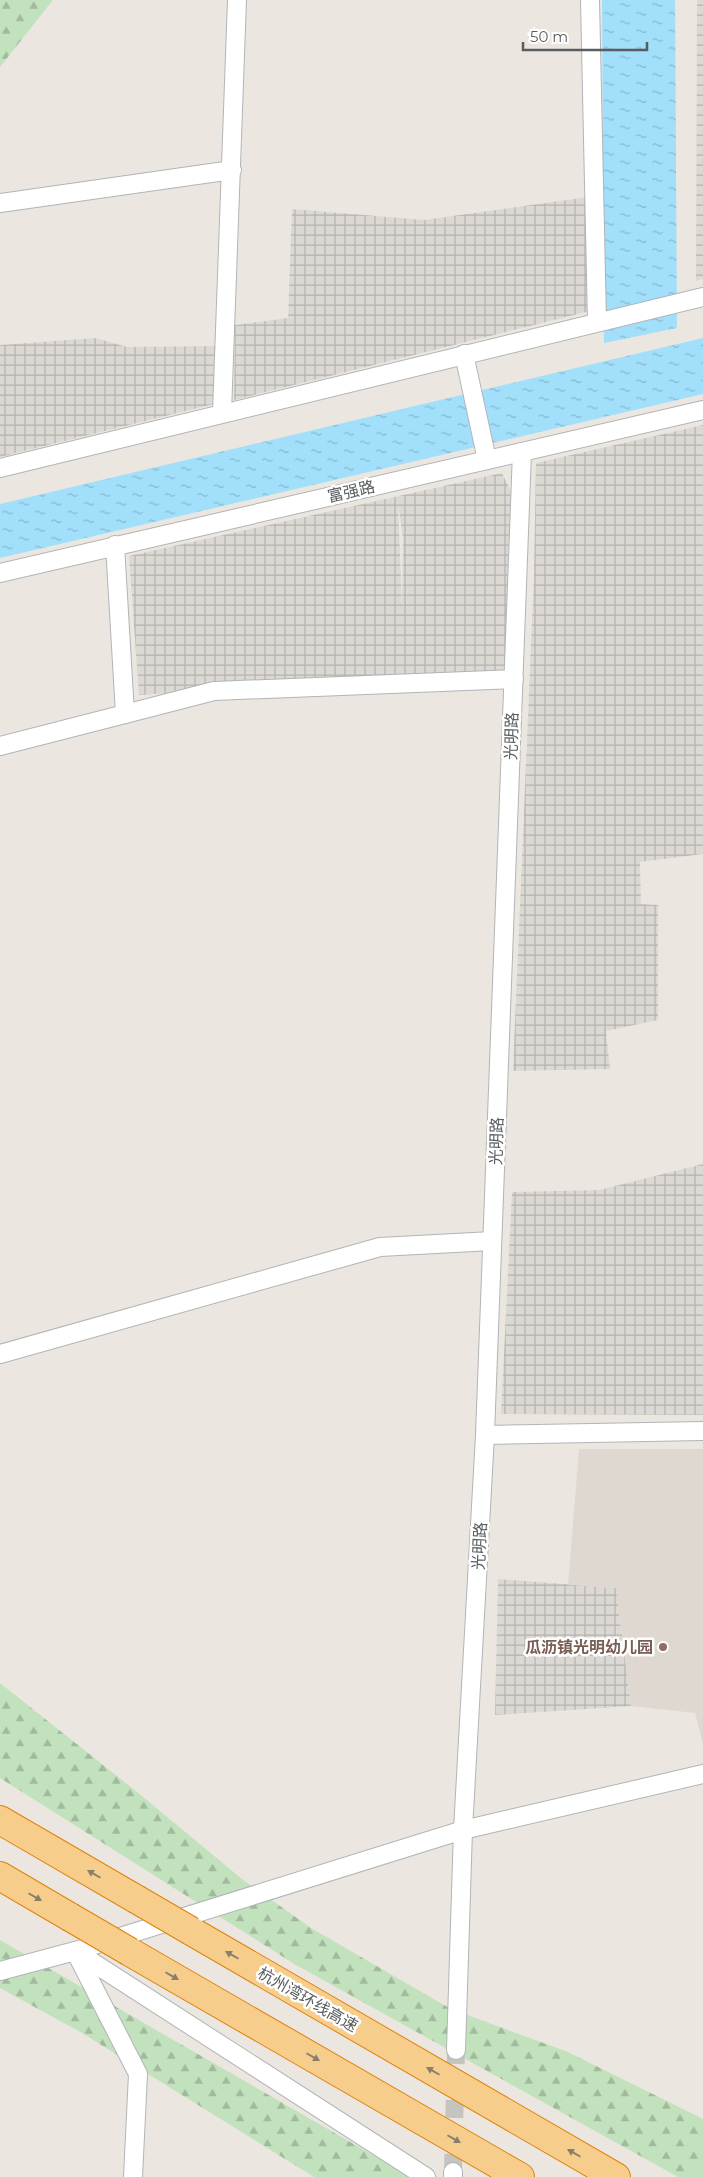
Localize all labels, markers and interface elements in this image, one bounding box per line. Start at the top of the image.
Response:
scale bar [523,20,647,52]
text: 50 m [530,27,568,46]
street label: 富强路 [326,477,377,506]
street label: 光明路 [501,712,522,760]
street label: 光明路 [486,1117,507,1165]
street label: 光明路 [469,1522,490,1570]
place label: 瓜沥镇光明幼儿园 [525,1638,653,1657]
marker: 瓜沥镇光明幼儿园 [657,1641,669,1653]
one-way arrow [87,1870,100,1879]
one-way arrow [29,1892,42,1901]
one-way arrow [225,1951,239,1959]
street label: 杭州湾环线高速 [254,1963,361,2036]
one-way arrow [165,1972,180,1980]
one-way arrow [306,2053,319,2062]
one-way arrow [426,2067,441,2075]
one-way arrow [447,2134,460,2143]
one-way arrow [567,2148,581,2157]

